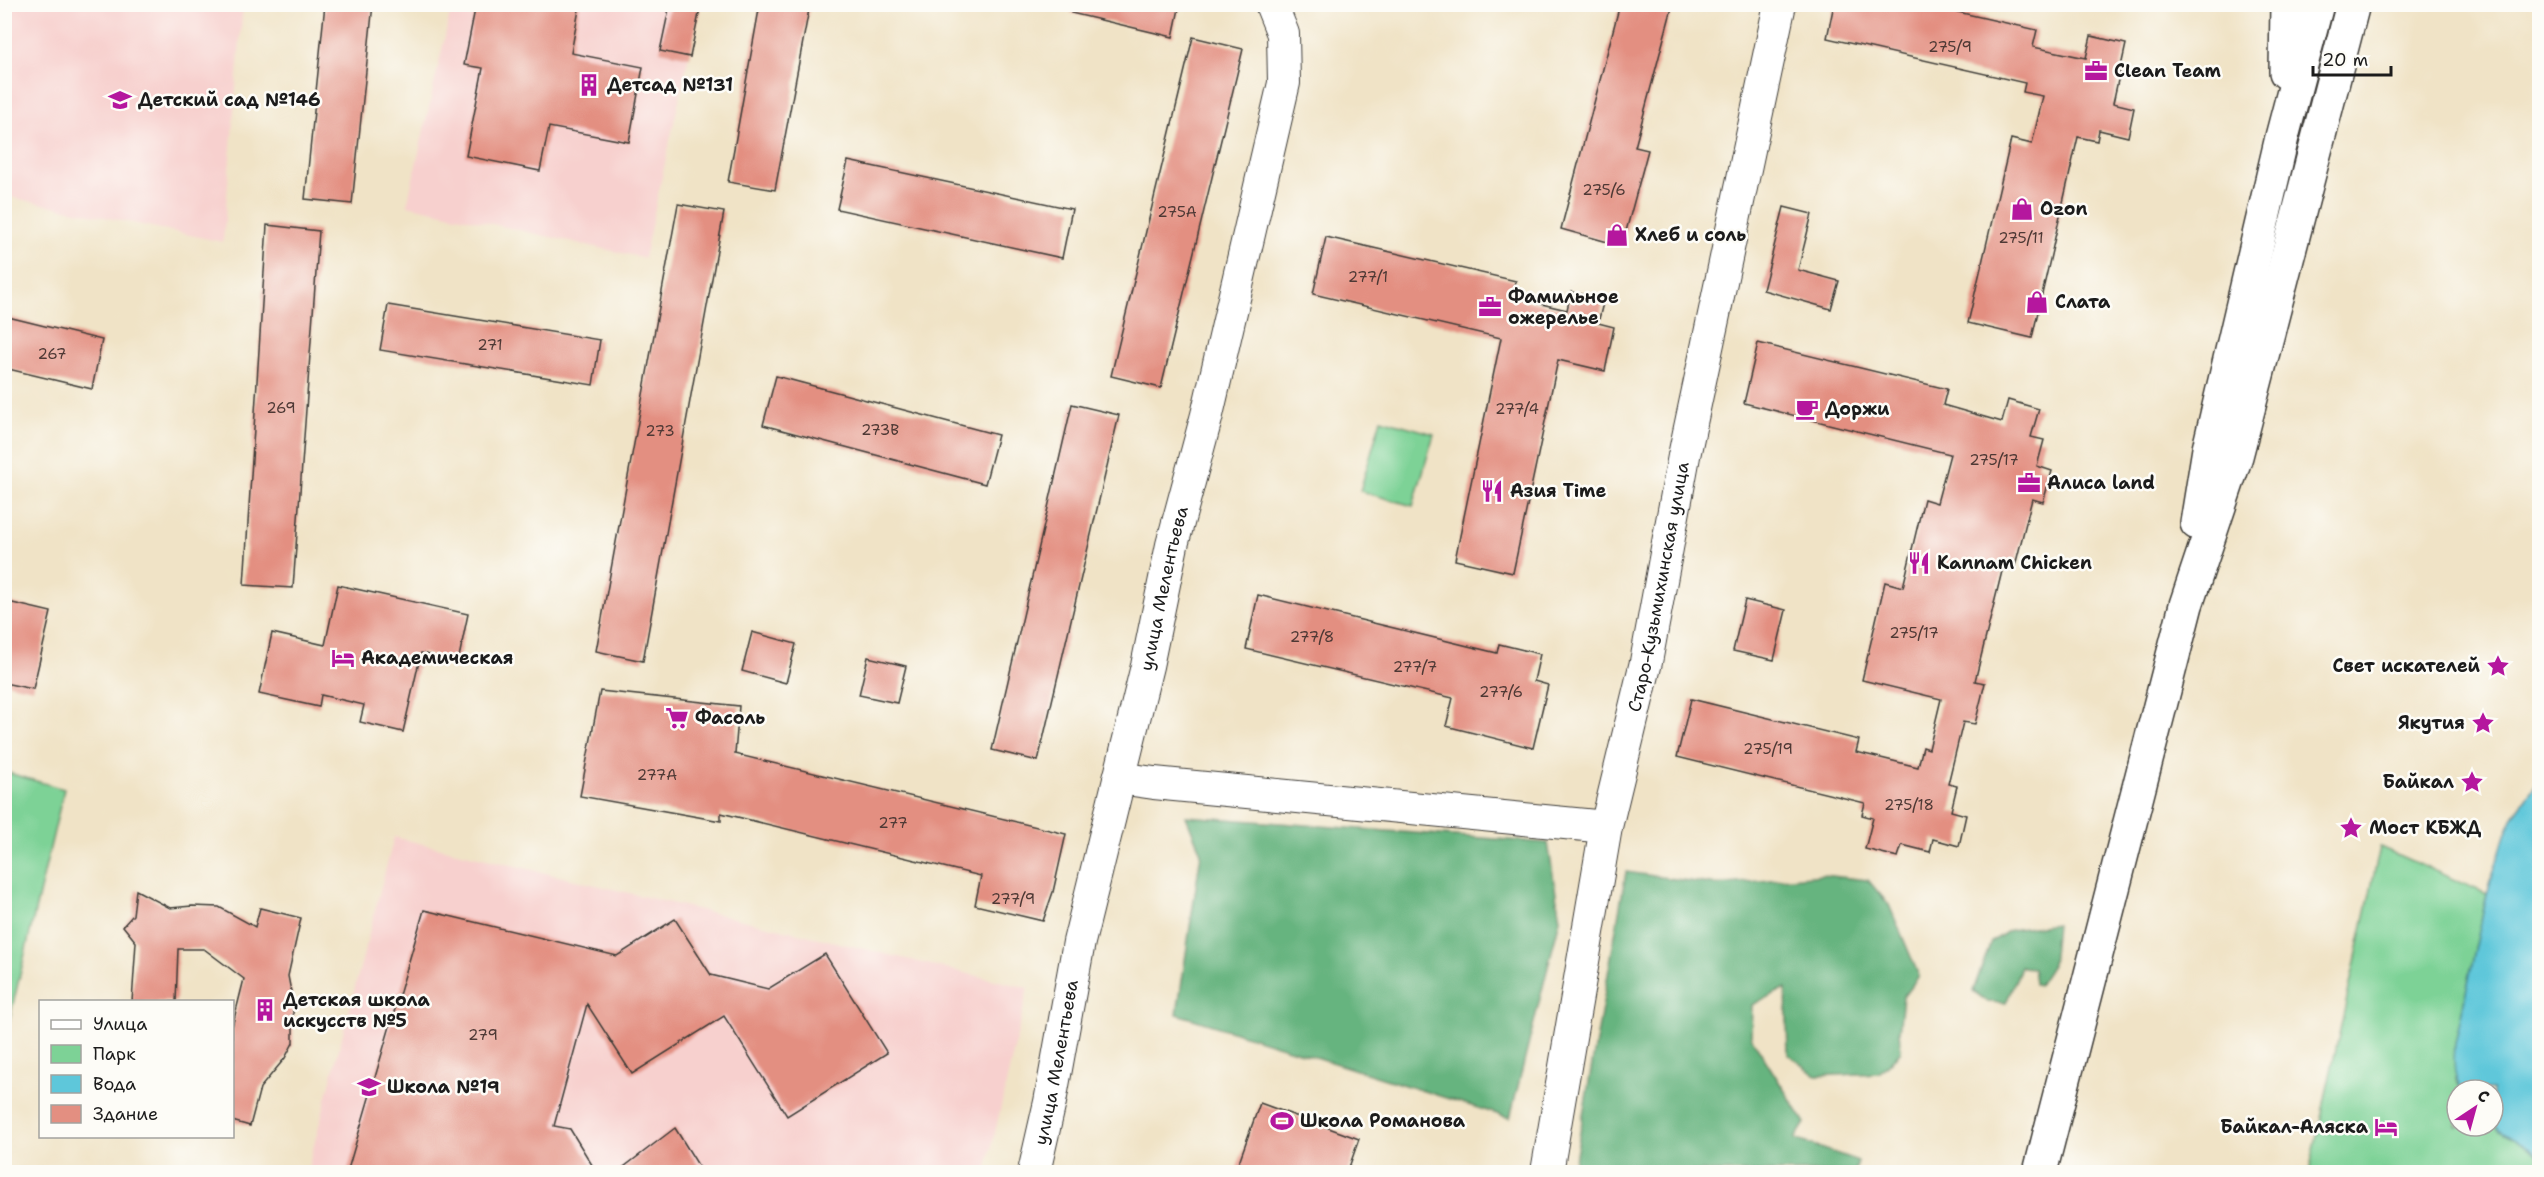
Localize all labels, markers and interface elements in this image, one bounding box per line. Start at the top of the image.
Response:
house number: 275/9 [1928,37,1972,57]
scale bar [2313,39,2391,77]
text: 20 m [2322,48,2368,72]
office icon: Clean Team [2083,58,2109,84]
place label: Clean Team [2114,59,2221,83]
building icon: Детсад №131 [576,72,602,98]
place label: Детсад №131 [607,73,733,97]
school or university icon: Детский сад №146 [107,87,133,113]
place label: Детский сад №146 [138,88,321,112]
house number: 275/6 [1582,180,1626,200]
shop icon: Ozon [2009,196,2035,222]
place label: Ozon [2040,197,2087,221]
house number: 275А [1157,202,1197,222]
shop icon: Хлеб и соль [1604,222,1630,248]
place label: Хлеб и соль [1635,223,1746,247]
house number: 275/11 [1998,228,2044,248]
house number: 277/1 [1348,267,1388,287]
place label: Фамильное ожерелье [1508,285,1619,330]
shop icon: Слата [2024,289,2050,315]
place label: Слата [2055,290,2111,314]
office icon: Фамильное ожерелье [1477,294,1503,320]
house number: 271 [477,335,503,355]
house number: 267 [37,344,67,364]
cafe icon: Доржи [1794,396,1820,422]
place label: Доржи [1825,397,1890,421]
house number: 269 [266,398,296,418]
house number: 277/4 [1495,399,1539,419]
house number: 273В [861,420,899,440]
house number: 273 [645,421,675,441]
house number: 275/17 [1969,450,2019,470]
street label: Старо-Кузьмихинская улица [1622,460,1695,714]
office icon: Алиса land [2016,470,2042,496]
place label: Алиса land [2047,471,2155,495]
restaurant icon: Азия Time [1479,478,1505,504]
place label: Азия Time [1510,479,1607,503]
street label: улица Мелентьева [1134,504,1194,673]
restaurant icon: Kannam Chicken [1906,550,1932,576]
place label: Kannam Chicken [1937,551,2092,575]
house number: 275/17 [1889,623,1939,643]
house number: 277/8 [1290,627,1334,647]
hotel icon: Академическая [330,645,356,671]
place label: Академическая [361,646,513,670]
place icon: Свет искателей [2485,653,2511,679]
place label: Свет искателей [2333,654,2480,678]
house number: 277/7 [1393,657,1437,677]
house number: 277/6 [1479,682,1523,702]
supermarket icon: Фасоль [664,705,690,731]
place label: Фасоль [695,706,765,730]
place icon: Якутия [2470,710,2496,736]
place label: Якутия [2398,711,2465,735]
house number: 275/19 [1743,739,1793,759]
house number: 277А [637,765,677,785]
place icon: Байкал [2459,769,2485,795]
place label: Байкал [2383,770,2454,794]
house number: 275/18 [1884,795,1934,815]
house number: 277 [878,813,908,833]
place icon: Мост КБЖД [2338,815,2364,841]
place label: Мост КБЖД [2369,816,2481,840]
house number: 277/9 [991,889,1035,909]
street label: улица Мелентьева [1029,978,1084,1147]
place label: Детская школа искусств №5 [283,988,430,1033]
building icon: Детская школа искусств №5 [252,997,278,1023]
legend [39,1000,234,1138]
text: Улица [93,1012,147,1036]
house number: 279 [468,1025,498,1045]
text: Парк [93,1042,136,1066]
text: Вода [93,1072,136,1096]
school or university icon: Школа №19 [356,1074,382,1100]
place label: Школа №19 [387,1075,500,1099]
north arrow [2445,1078,2505,1138]
text: С [2473,1085,2494,1108]
text: Здание [93,1102,158,1126]
sports icon: Школа Романова [1269,1108,1295,1134]
place label: Школа Романова [1300,1109,1466,1133]
hotel icon: Байкал-Аляска [2373,1114,2399,1140]
place label: Байкал-Аляска [2221,1115,2369,1139]

